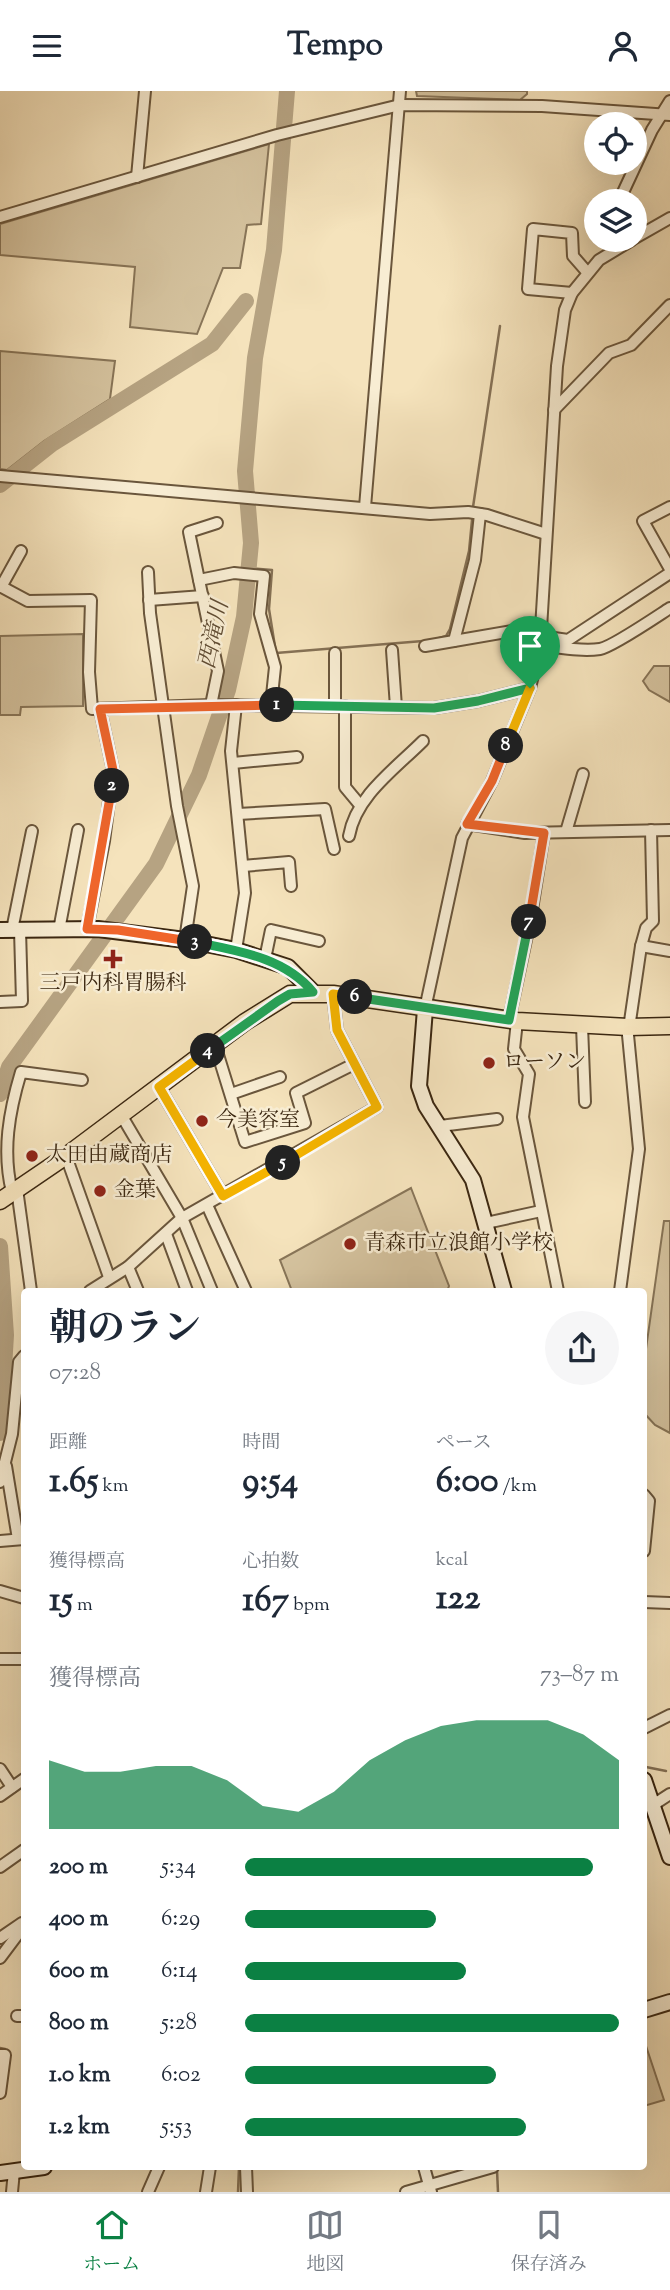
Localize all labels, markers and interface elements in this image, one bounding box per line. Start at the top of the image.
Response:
text: Tempo [287,23,383,69]
icon: menu [28,27,66,65]
icon: person [604,27,642,65]
map controls [584,112,647,252]
button: locate [584,112,647,175]
button: layers [584,189,647,252]
water label: 西滝川 [192,595,239,672]
pin [500,616,560,688]
icon: arrive [511,627,549,665]
pin: 1 [260,687,294,723]
text: 1 [273,691,280,718]
pin: 8 [489,729,524,763]
text: 8 [501,732,510,759]
pin: 2 [94,769,130,803]
text: 2 [107,772,116,799]
pin: 7 [512,905,546,939]
text: 7 [524,908,533,935]
pin: 3 [178,925,212,959]
text: 3 [191,928,198,955]
marker: 三戸内科胃腸科 [103,949,123,969]
place label: 三戸内科胃腸科 [40,969,187,999]
pin: 6 [338,979,372,1014]
text: 6 [350,983,359,1010]
pin: 4 [190,1033,226,1069]
text: 4 [203,1037,212,1064]
place label: ローソン [503,1048,586,1078]
marker: ローソン [481,1055,497,1071]
place label: 今美容室 [216,1106,300,1136]
marker: 今美容室 [194,1113,210,1129]
place label: 太田由蔵商店 [46,1141,172,1171]
pin: 5 [266,1145,300,1181]
marker: 太田由蔵商店 [24,1148,40,1164]
text: 5 [279,1149,286,1176]
place label: 金葉 [114,1176,156,1206]
marker: 金葉 [92,1183,108,1199]
place label: 青森市立浪館小学校 [364,1229,553,1259]
marker: 青森市立浪館小学校 [342,1236,358,1252]
text: 朝のラン [49,1304,201,1358]
button: share [545,1311,619,1385]
text: 07:28 [49,1357,101,1390]
text: 距離 [49,1430,87,1457]
text: 時間 [242,1430,280,1457]
text: ペース [436,1430,492,1457]
text: 1.65 [49,1457,98,1508]
text: 9:54 [242,1457,298,1508]
text: 6:00 [436,1457,498,1508]
text: km [98,1473,129,1500]
text: /km [498,1473,537,1500]
text: kcal [436,1547,468,1574]
text: 獲得標高 [49,1549,125,1576]
text: 心拍数 [242,1549,299,1576]
text: 122 [436,1574,480,1625]
text: 15 [49,1576,73,1627]
text: 167 [242,1576,289,1627]
text: m [73,1592,93,1619]
text: bpm [289,1592,330,1619]
text: 73–87 m [540,1659,619,1692]
text: 獲得標高 [49,1663,141,1696]
text: 200 m [49,1851,108,1884]
text: 5:34 [161,1851,196,1884]
text: 400 m [49,1903,109,1936]
text: 6:29 [161,1903,200,1936]
text: 600 m [49,1955,109,1988]
text: 6:14 [161,1955,198,1988]
text: 800 m [49,2007,109,2040]
text: 5:28 [161,2007,197,2040]
text: 1.0 km [49,2059,111,2092]
text: 6:02 [161,2059,201,2092]
text: 1.2 km [49,2111,110,2144]
text: 5:53 [161,2111,192,2144]
tab: ホーム [83,2206,140,2279]
tab: 地図 [306,2206,345,2279]
tab: 保存済み [511,2206,587,2279]

